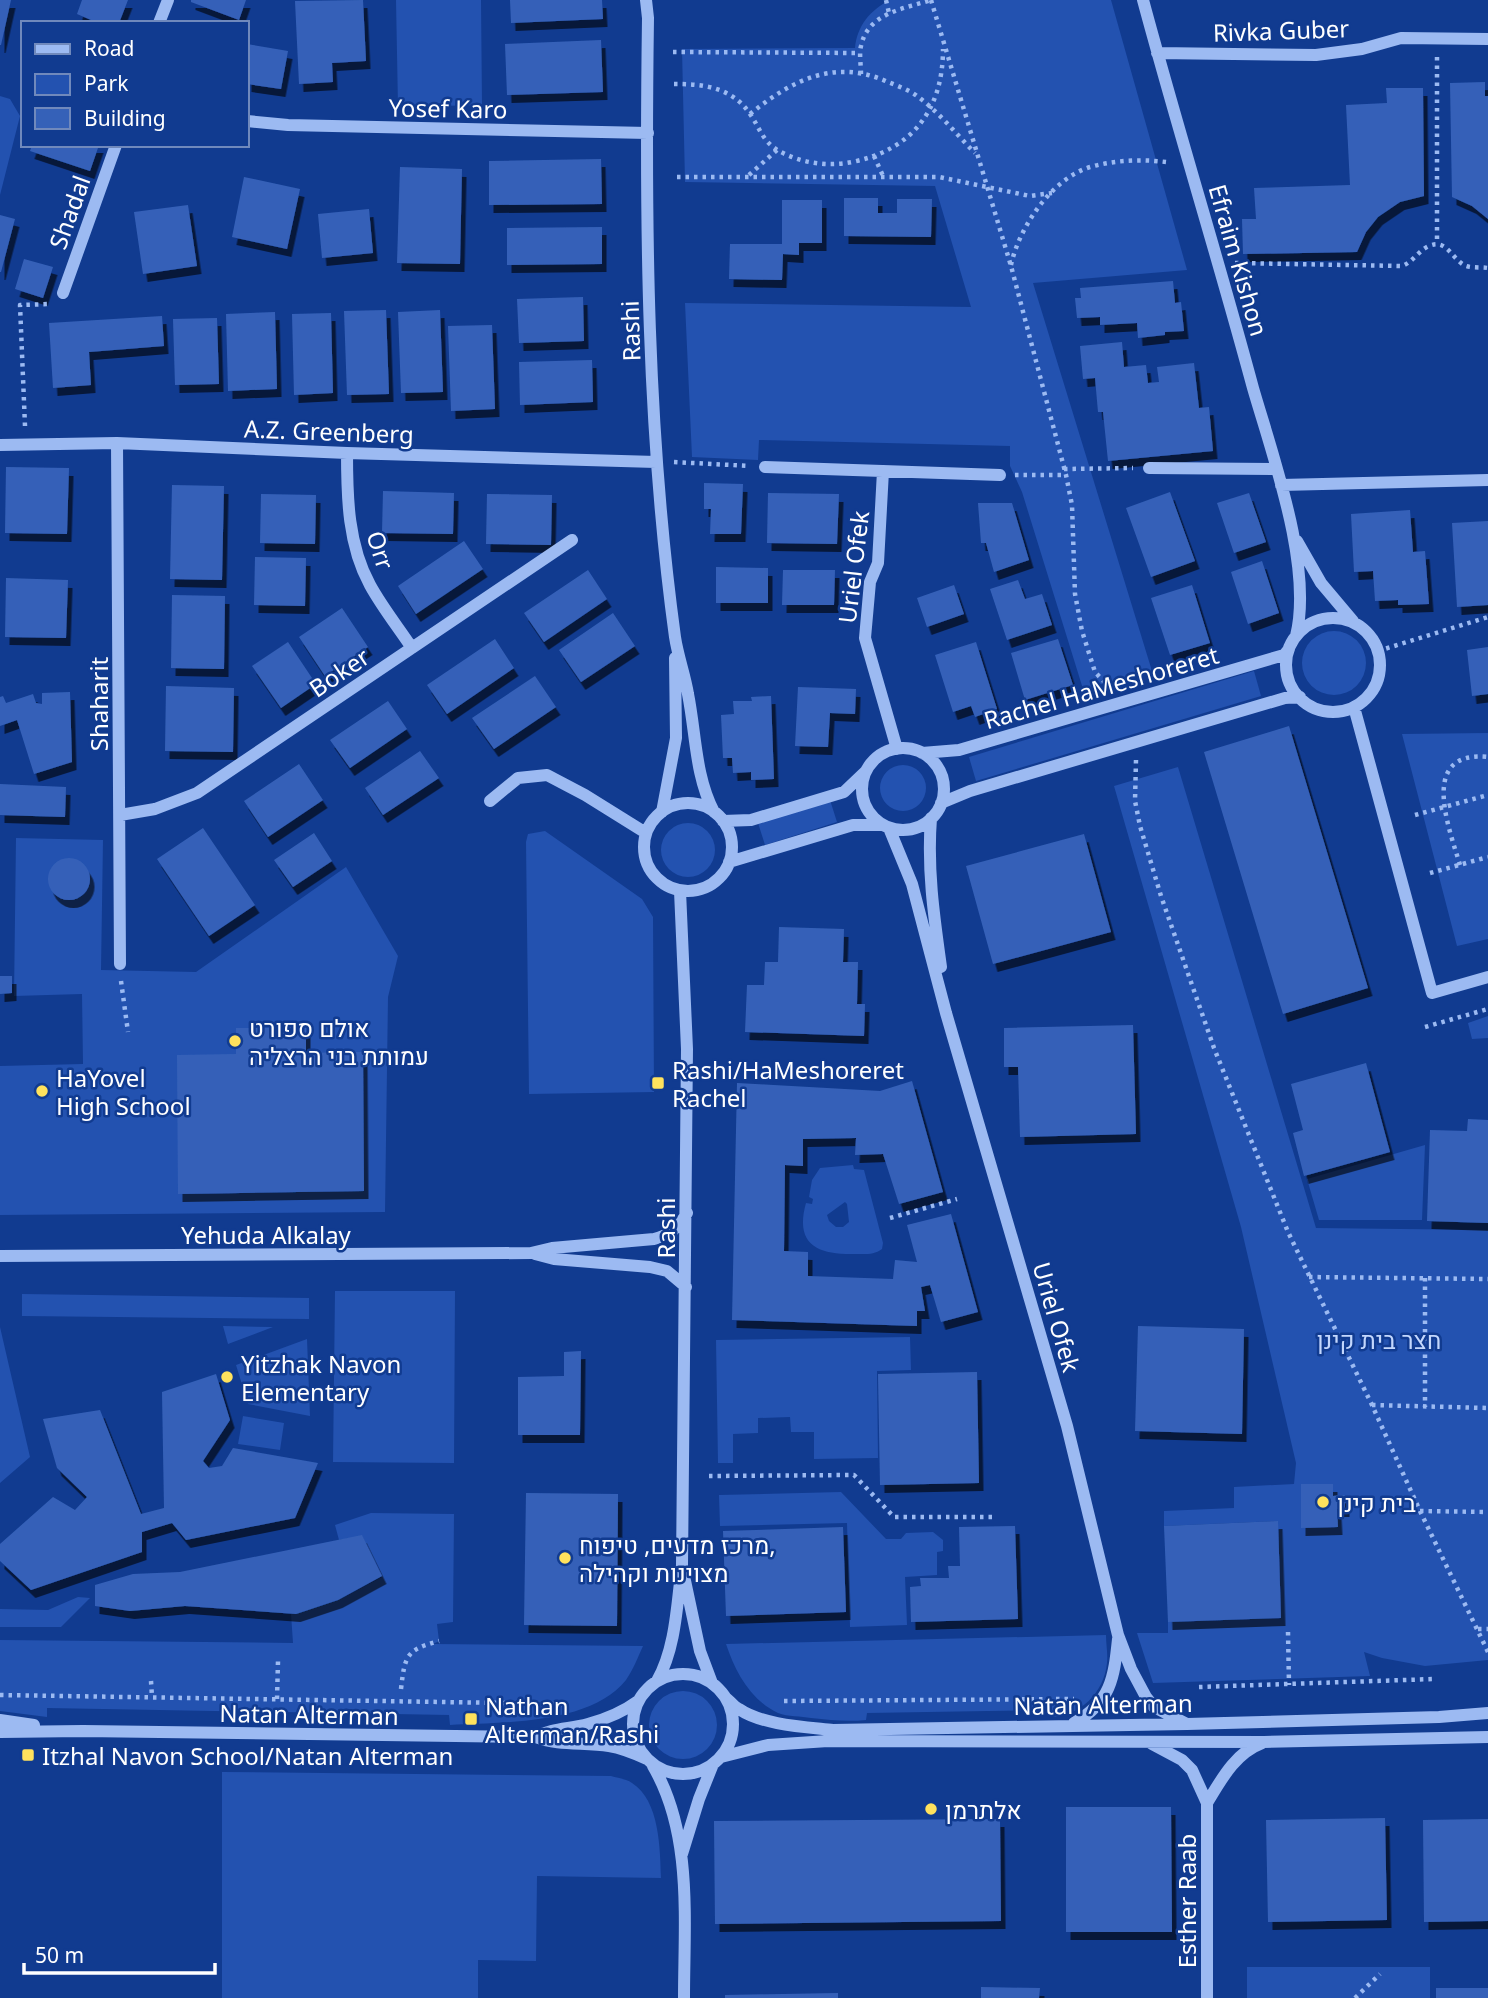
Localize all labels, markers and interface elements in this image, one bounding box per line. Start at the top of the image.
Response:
street label: Rivka Guber [1212,11,1350,49]
legend [21,21,248,147]
text: Road [84,34,134,62]
text: Park [84,69,129,97]
street label: Yosef Karo [388,90,508,126]
text: Building [84,104,166,132]
street label: Shadal [41,171,97,253]
street label: Efraim Kishon [1202,180,1276,340]
street label: Rashi [612,300,648,362]
street label: A.Z. Greenberg [244,412,414,450]
street label: Uriel Ofek [830,509,876,625]
street label: Orr [359,527,403,574]
street label: Rachel HaMeshoreret [980,638,1223,736]
street label: Boker [302,640,376,704]
street label: Shaharit [82,656,115,751]
place label: אולם ספורט עמותת בני הרצליה [249,1011,429,1072]
marker: אולם ספורט עמותת בני הרצליה [227,1033,243,1049]
place label: Rashi/HaMeshoreret Rachel [672,1053,904,1114]
place label: HaYovel High School [56,1061,191,1122]
marker: Rashi/HaMeshoreret Rachel [650,1075,666,1091]
marker: HaYovel High School [34,1083,50,1099]
street label: Rashi [649,1198,682,1258]
street label: Yehuda Alkalay [181,1218,352,1251]
street label: Uriel Ofek [1026,1258,1088,1376]
park label: חצר בית קינן [1317,1323,1441,1356]
place label: Yitzhak Navon Elementary [241,1347,401,1408]
marker: Yitzhak Navon Elementary [219,1369,235,1385]
place label: בית קינן [1337,1486,1416,1519]
marker: בית קינן [1315,1494,1331,1510]
place label: מרכז מדעים, טיפוח, מצוינות וקהילה [579,1528,776,1589]
marker: מרכז מדעים, טיפוח, מצוינות וקהילה [557,1550,573,1566]
street label: Natan Alterman [1013,1686,1193,1722]
place label: Nathan Alterman/Rashi [485,1689,659,1750]
street label: Natan Alterman [219,1696,399,1732]
marker: Nathan Alterman/Rashi [463,1711,479,1727]
place label: Itzhal Navon School/Natan Alterman [42,1739,453,1772]
marker: Itzhal Navon School/Natan Alterman [20,1747,36,1763]
place label: אלתרמן [945,1793,1022,1826]
marker: אלתרמן [923,1801,939,1817]
street label: Esther Raab [1170,1834,1203,1968]
scale bar [24,1932,215,1976]
text: 50 m [35,1941,84,1969]

